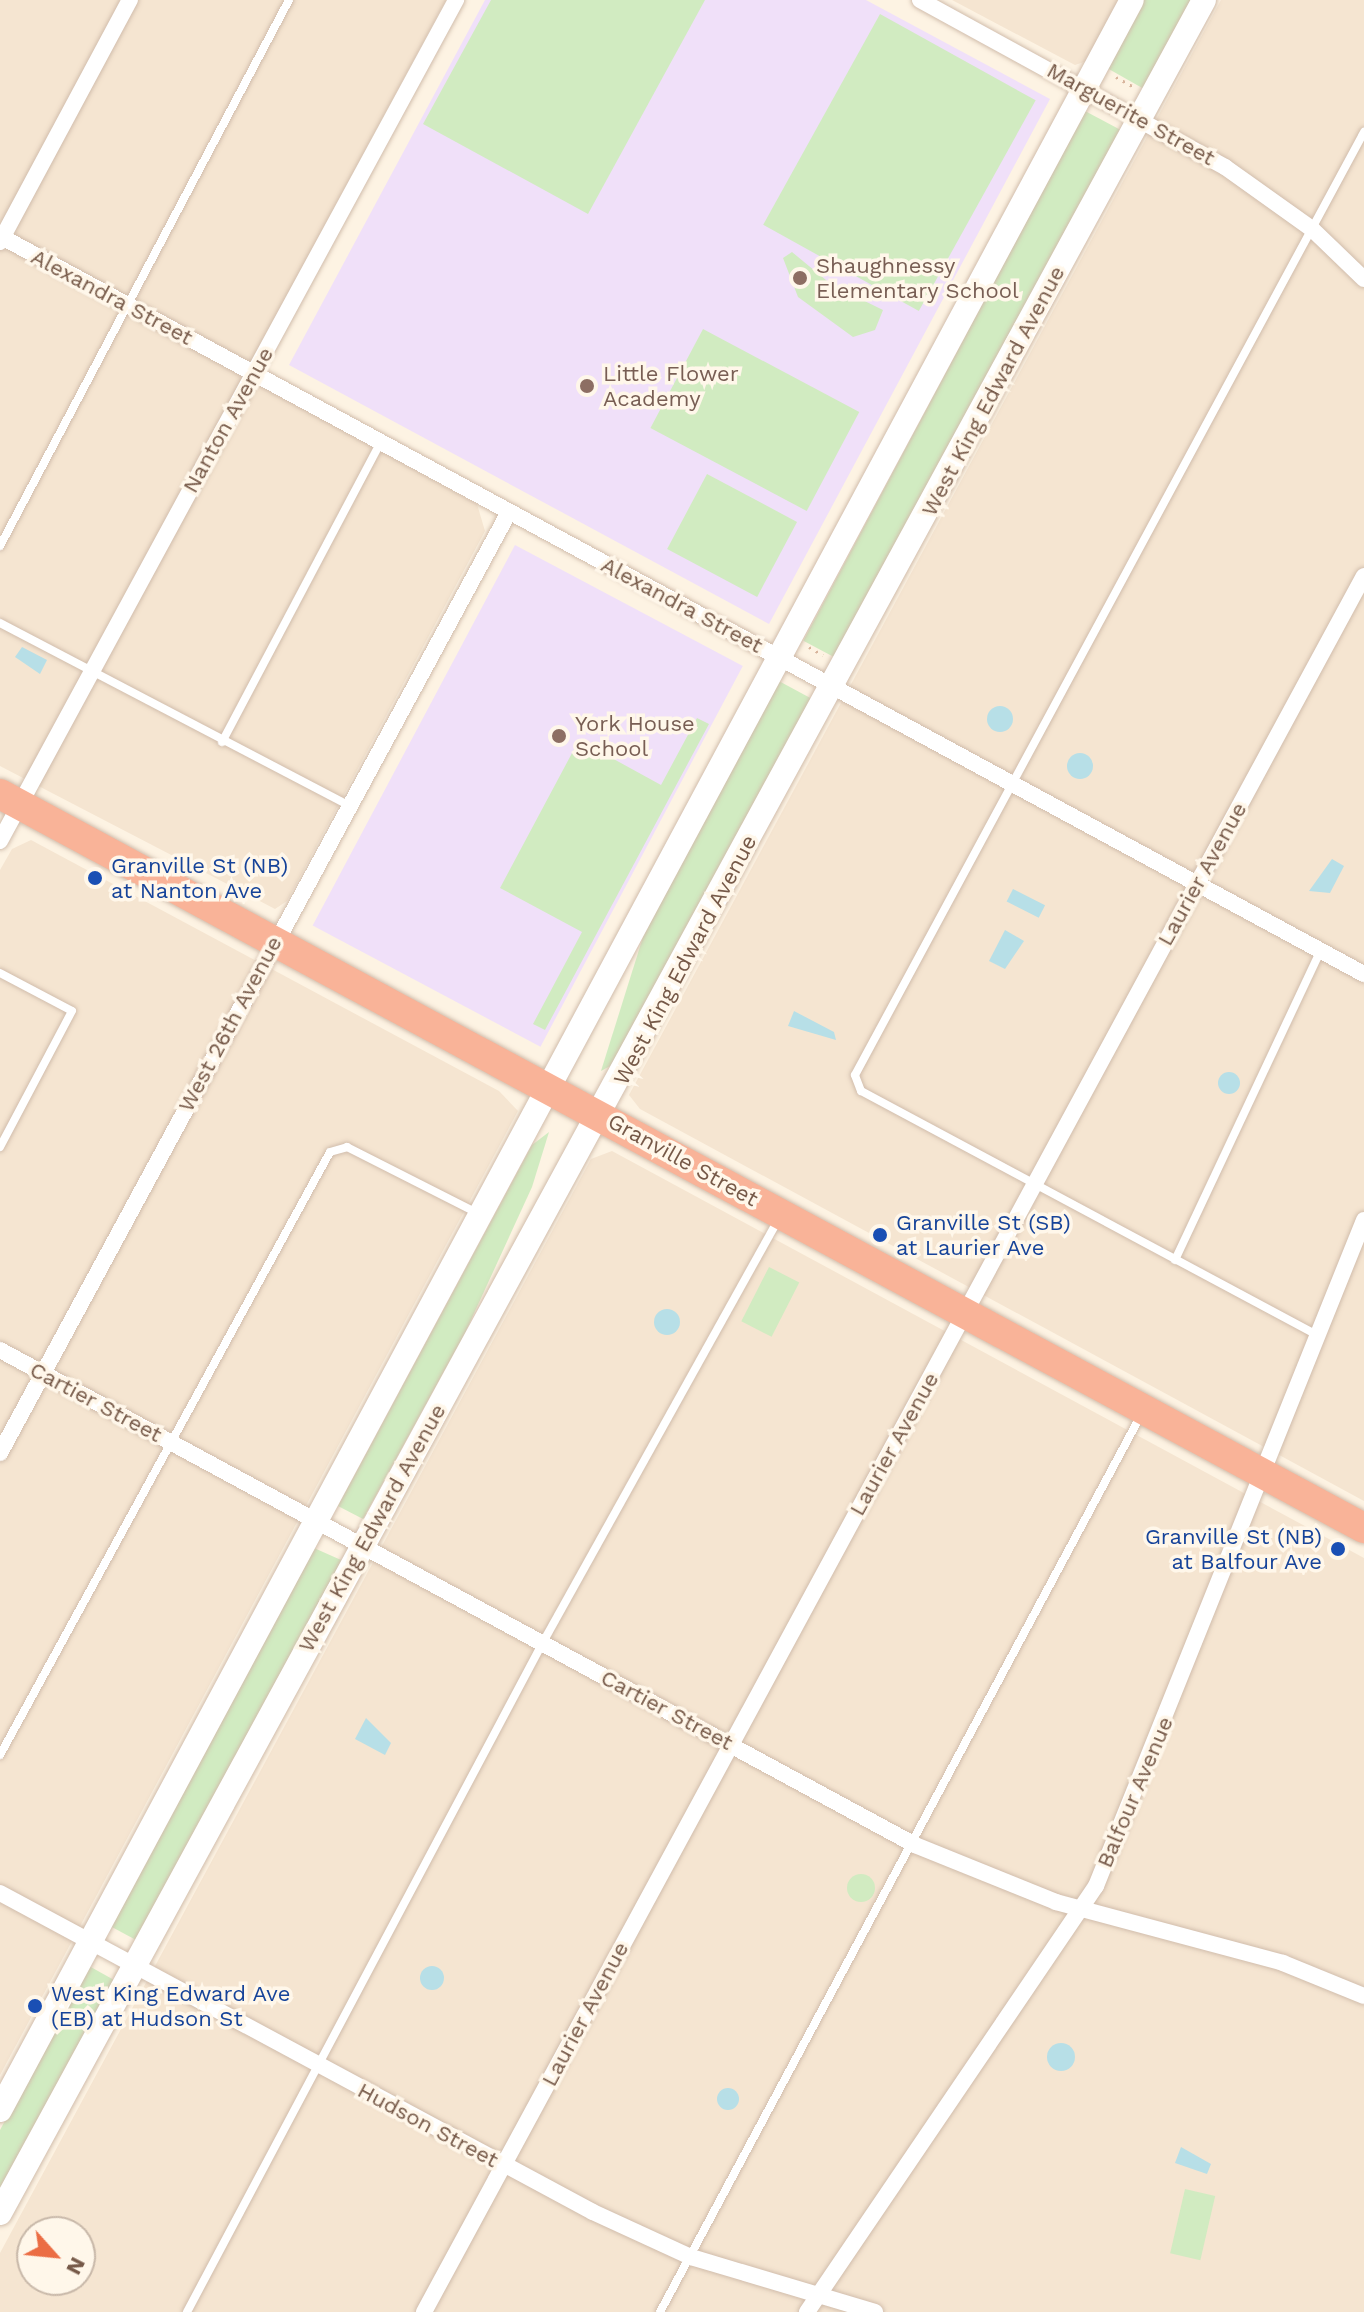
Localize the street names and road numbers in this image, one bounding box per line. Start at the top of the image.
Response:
street label: Marguerite Street [1042,57,1220,171]
street label: Alexandra Street [26,243,198,351]
street label: West King Edward Avenue [916,261,1070,521]
street label: Nanton Avenue [177,342,279,498]
street label: Alexandra Street [596,551,768,659]
street label: Laurier Avenue [1151,797,1253,951]
street label: West King Edward Avenue [608,830,762,1090]
street label: West 26th Avenue [172,931,288,1117]
street label: Granville Street [603,1108,763,1212]
street label: Cartier Street [25,1356,167,1448]
street label: Laurier Avenue [843,1367,945,1521]
street label: West King Edward Avenue [293,1399,451,1657]
street label: Cartier Street [596,1664,738,1756]
street label: Balfour Avenue [1091,1712,1179,1872]
street label: Laurier Avenue [536,1937,634,2091]
street label: Hudson Street [353,2077,503,2173]

